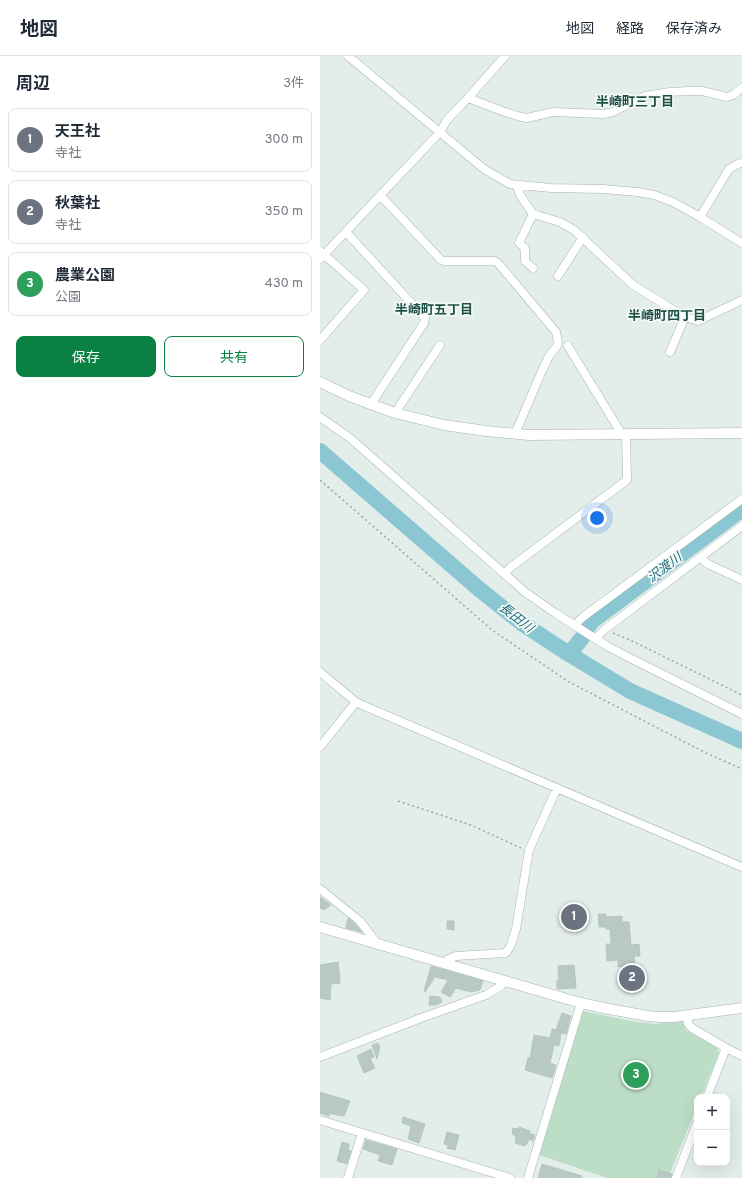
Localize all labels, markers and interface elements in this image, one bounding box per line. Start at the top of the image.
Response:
text: 地図 [20,18,58,42]
text: 地図 [566,21,594,38]
text: 経路 [616,21,644,38]
text: 保存済み [666,21,722,38]
text: 周辺 [16,74,50,96]
text: 3件 [283,76,304,92]
district label: 半崎町三丁目 [596,95,674,111]
text: 天王社 [55,123,100,142]
text: 1 [27,132,33,148]
text: 300 m [265,132,303,148]
text: 寺社 [55,146,81,162]
text: 秋葉社 [55,195,100,214]
text: 2 [26,204,34,220]
text: 350 m [265,204,303,220]
text: 寺社 [55,218,81,234]
text: 農業公園 [55,267,115,286]
text: 3 [26,276,34,292]
text: 430 m [265,276,303,292]
text: 公園 [55,290,81,306]
district label: 半崎町五丁目 [395,303,473,319]
district label: 半崎町四丁目 [628,309,706,325]
button: 保存 [16,336,156,377]
button: 共有 [164,336,304,377]
your location [587,508,607,528]
water label: 沢渡川 [645,549,687,587]
water label: 長田川 [495,600,538,638]
pin: 1 [561,902,587,932]
pin: 2 [619,963,645,993]
pin: 3 [623,1060,649,1090]
map controls [694,1094,730,1166]
button: + [694,1094,730,1130]
button: − [694,1130,730,1166]

